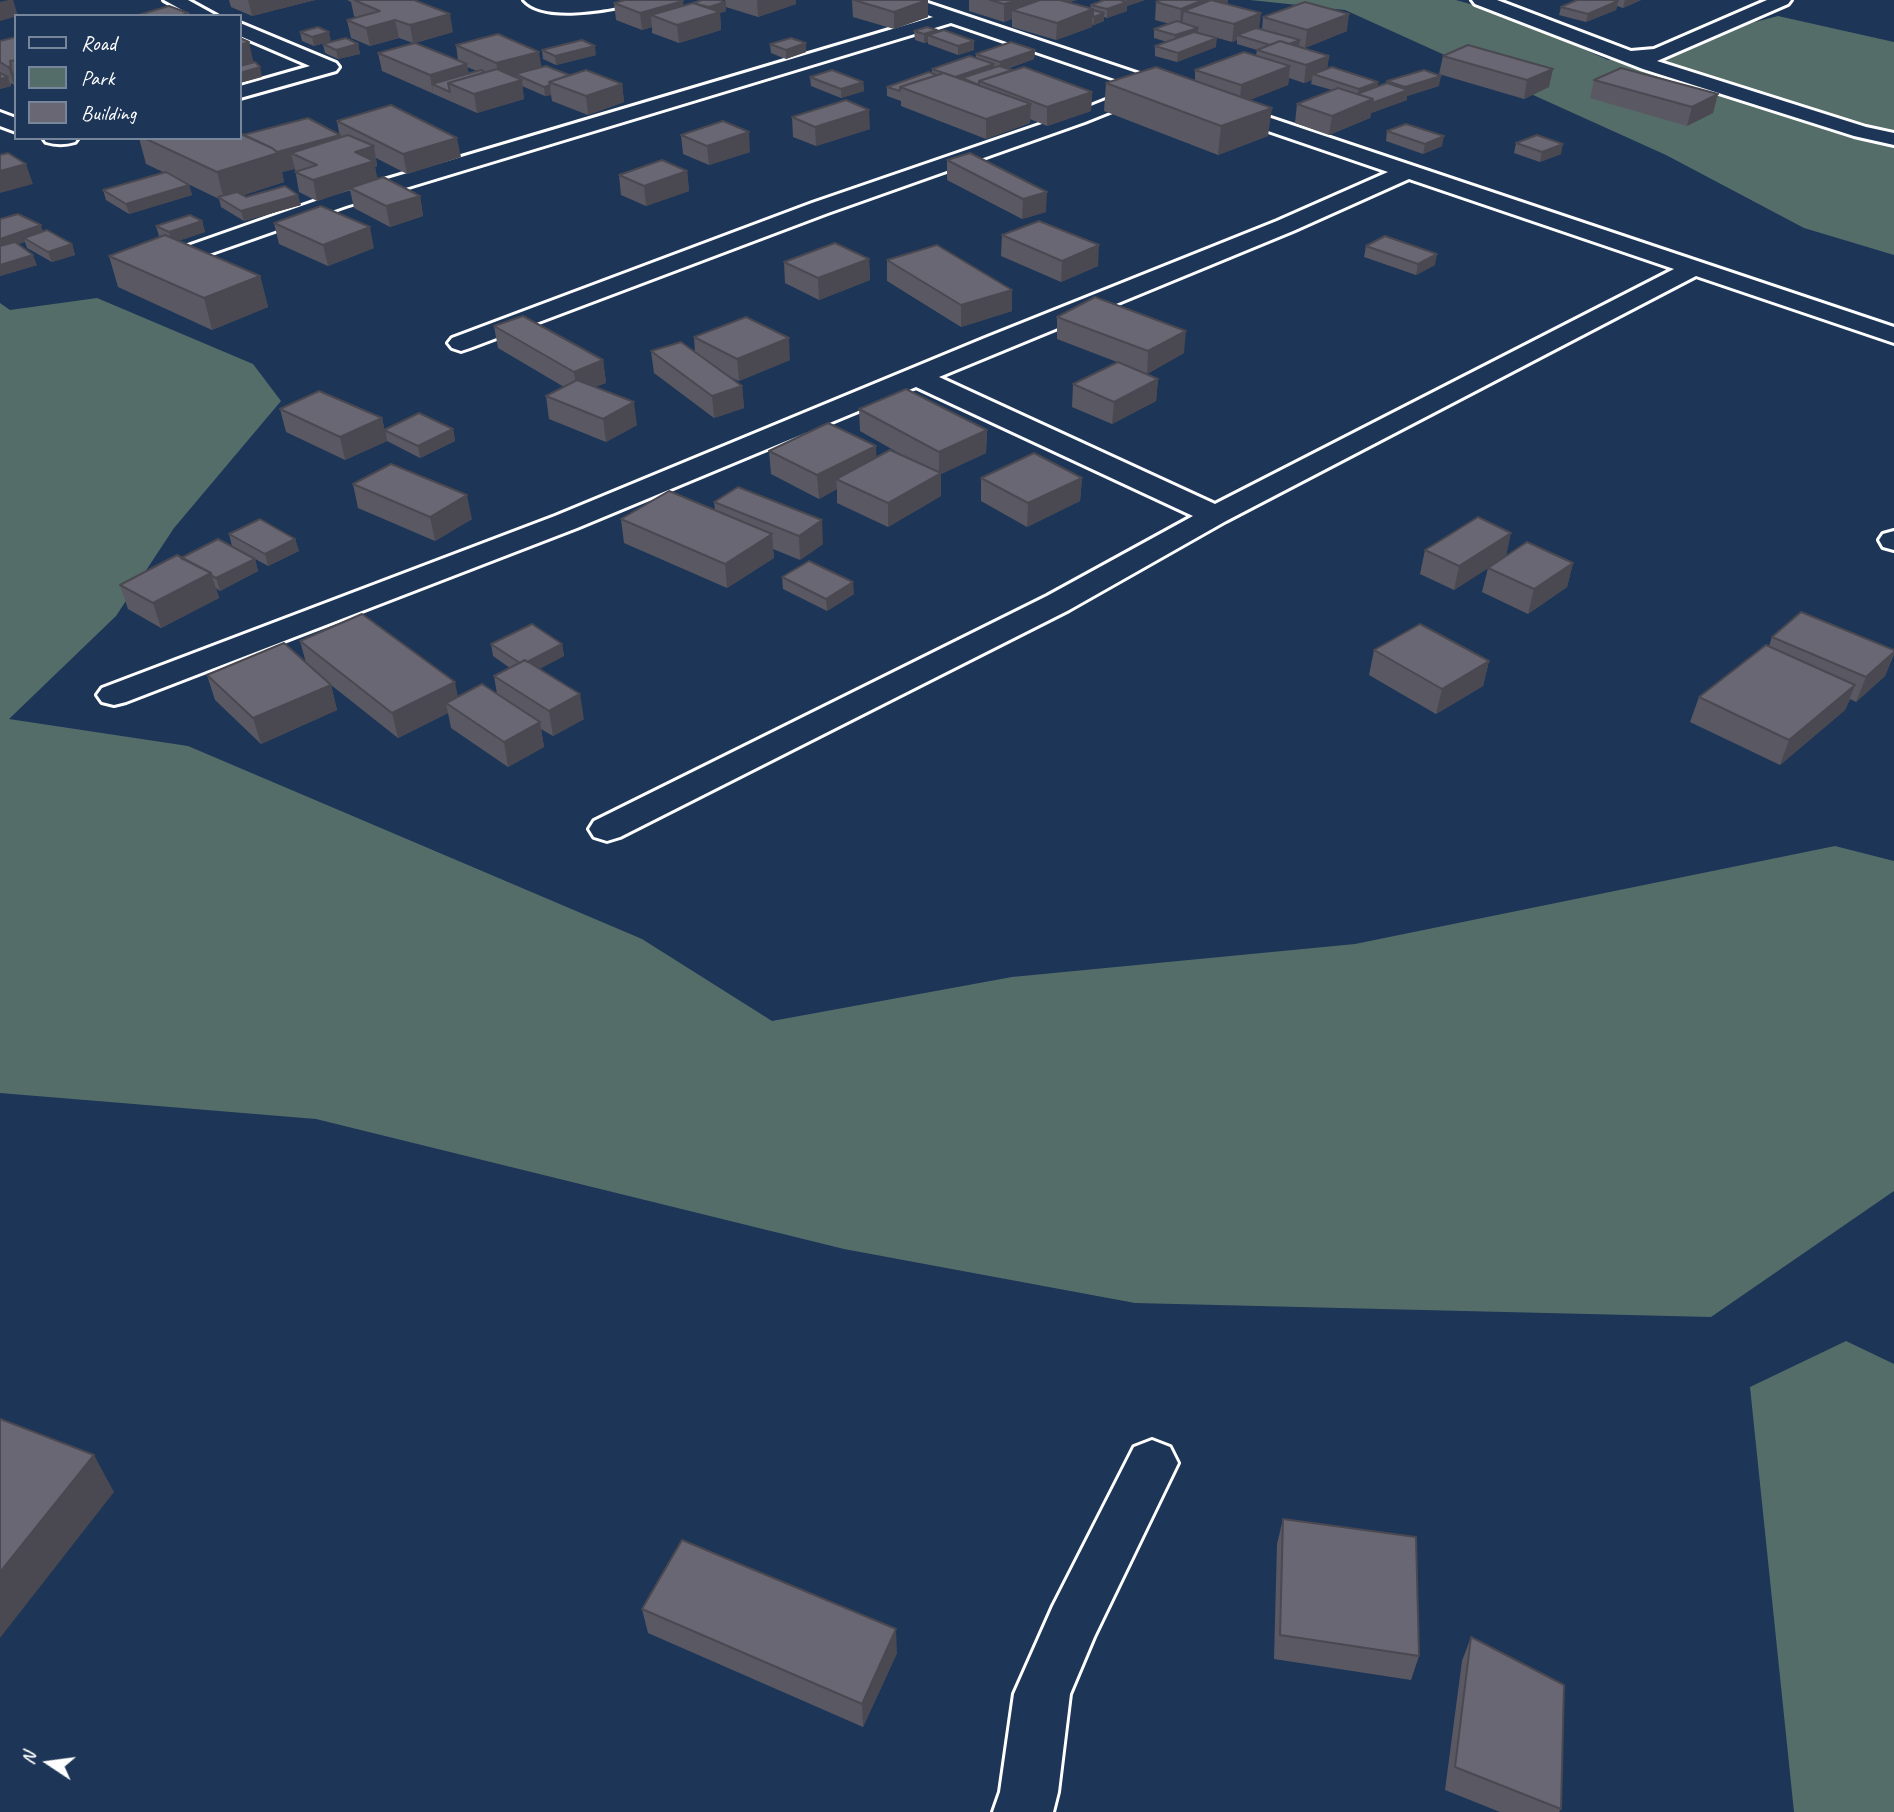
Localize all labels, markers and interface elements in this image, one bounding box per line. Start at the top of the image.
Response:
legend [14,14,242,140]
text: Road [81,30,116,56]
text: Park [81,65,114,91]
text: Building [81,100,136,126]
north arrow [14,1728,84,1798]
text: N [16,1750,42,1767]

